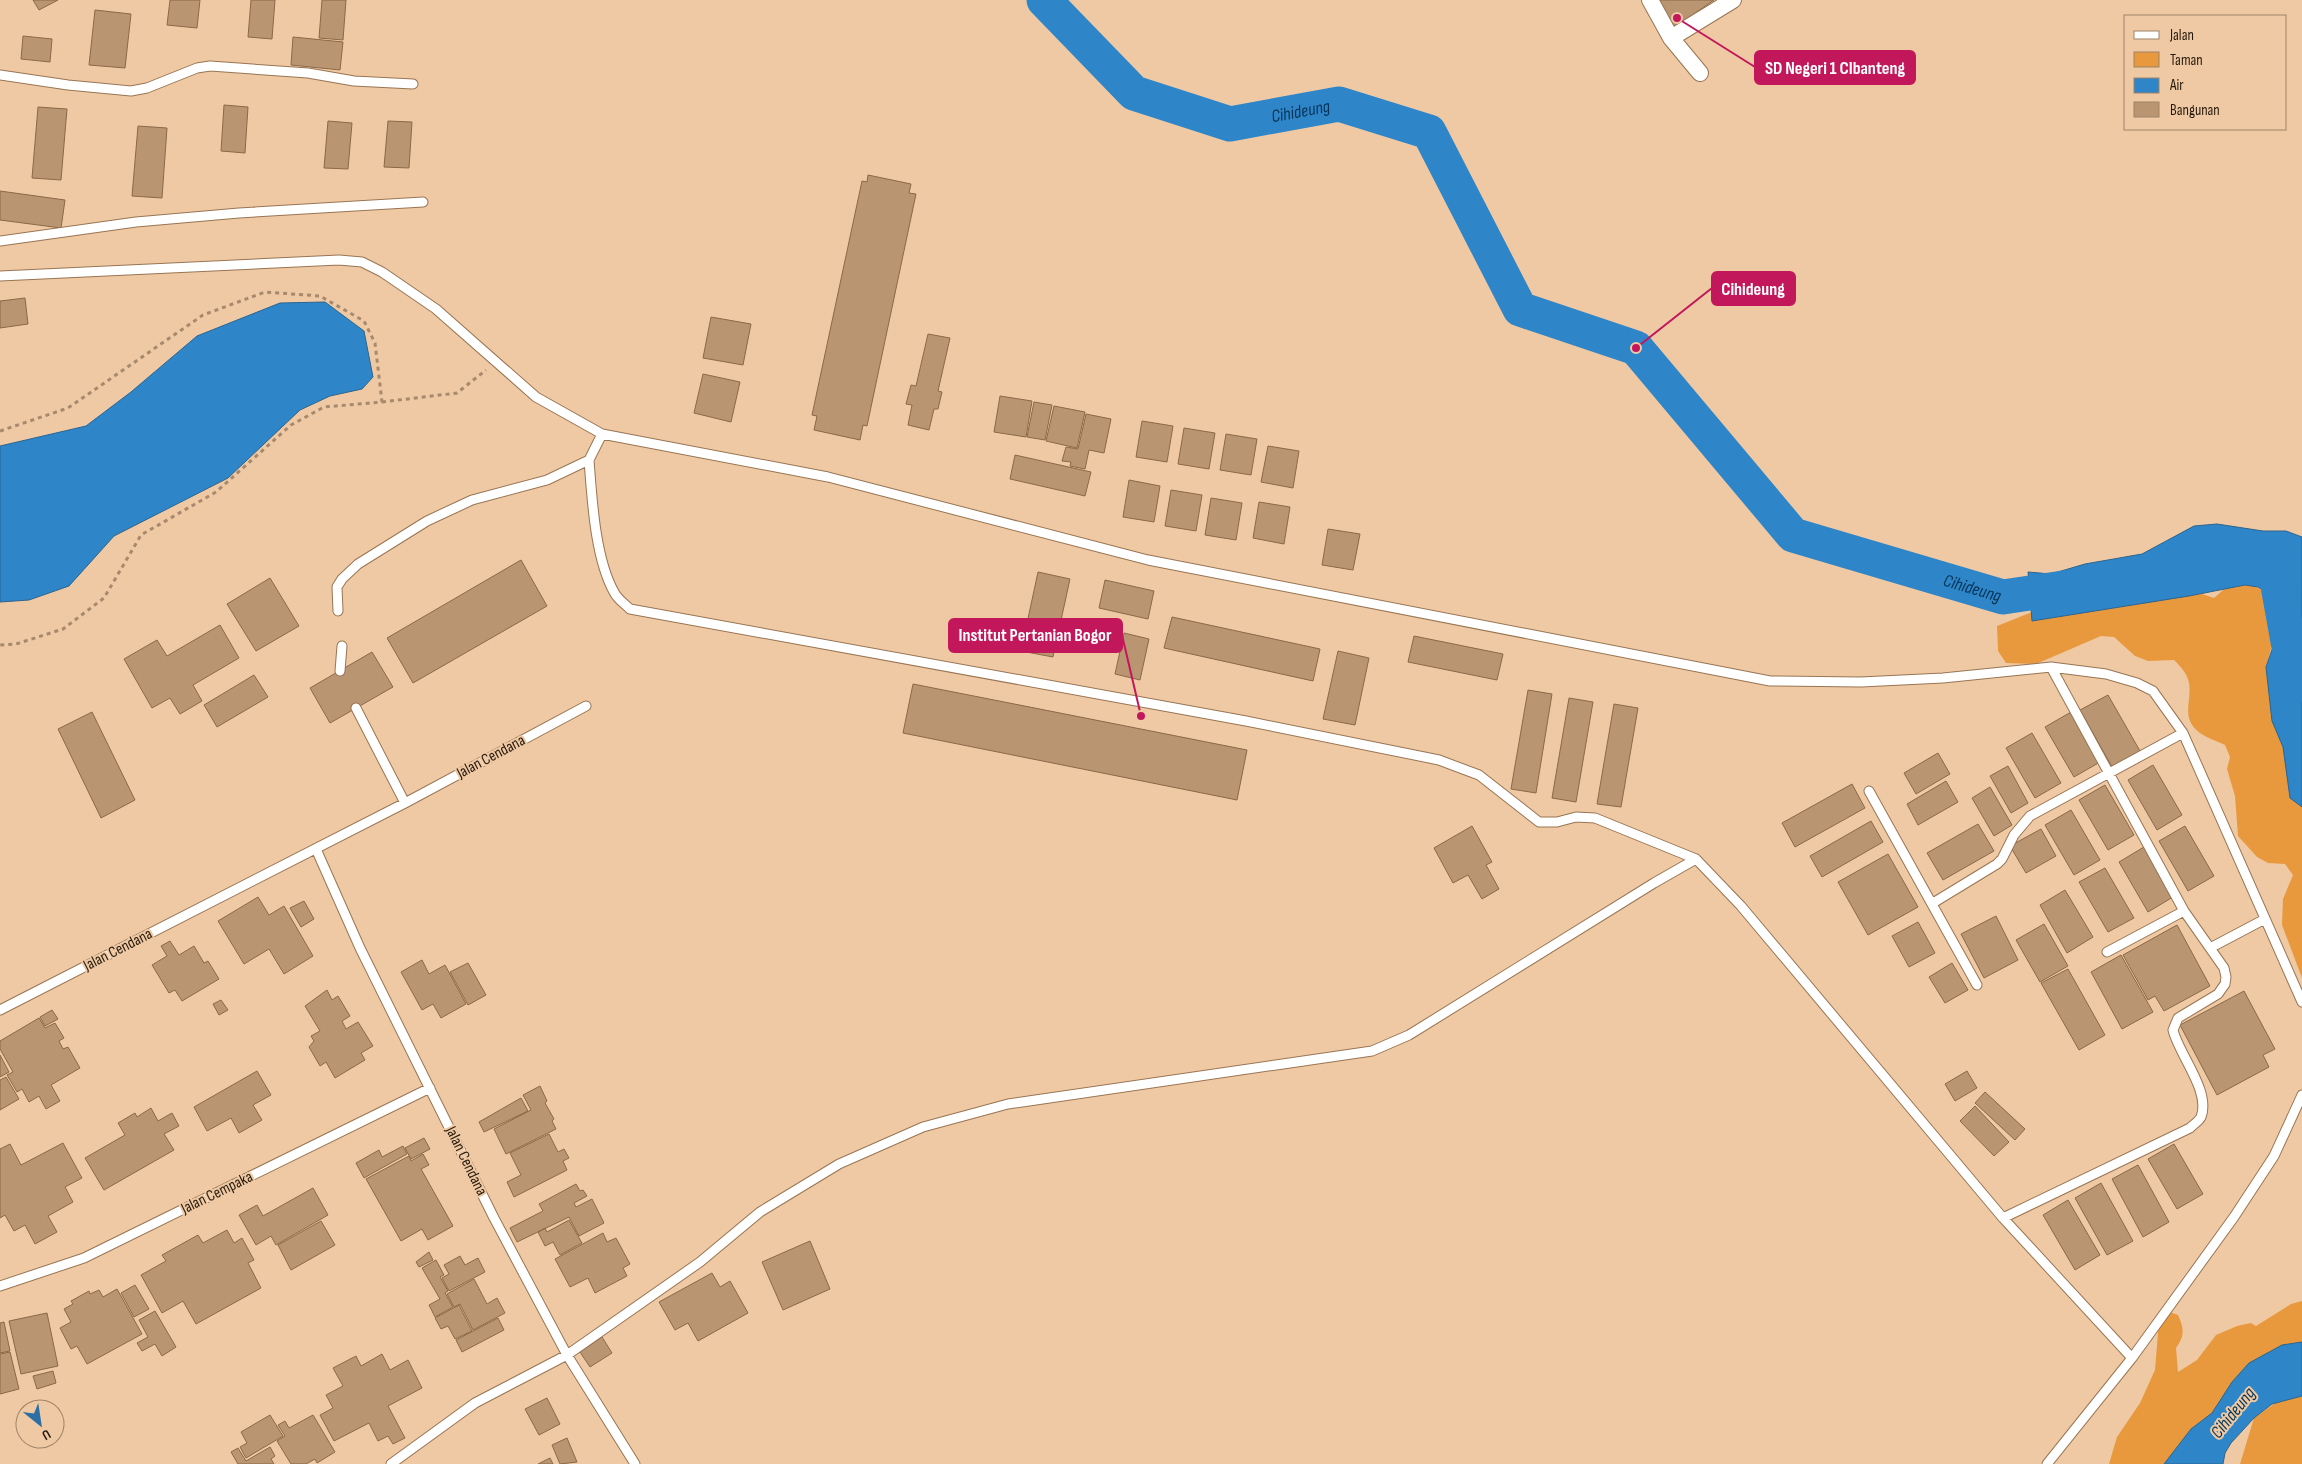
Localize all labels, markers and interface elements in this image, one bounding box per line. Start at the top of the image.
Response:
legend [2124,15,2287,130]
text: Jalan [2169,26,2194,45]
callout: SD Negeri 1 CIbanteng [1755,51,1915,84]
text: Taman [2170,51,2203,70]
text: SD Negeri 1 CIbanteng [1765,58,1906,79]
text: Air [2169,76,2184,95]
water label: Cihideung [1269,95,1332,127]
text: Bangunan [2170,101,2220,120]
callout: Cihideung [1712,272,1795,305]
text: Cihideung [1721,279,1785,300]
water label: Cihideung [1941,569,2004,607]
callout: Institut Pertanian Bogor [949,619,1122,652]
text: Institut Pertanian Bogor [958,625,1112,646]
street label: Jalan Cendana [453,731,528,783]
street label: Jalan Cendana [80,925,156,976]
street label: Jalan Cendana [441,1122,491,1199]
street label: Jalan Cempaka [177,1168,256,1219]
water label: Cihideung [2206,1383,2260,1443]
north arrow [15,1399,65,1449]
text: U [39,1426,54,1444]

